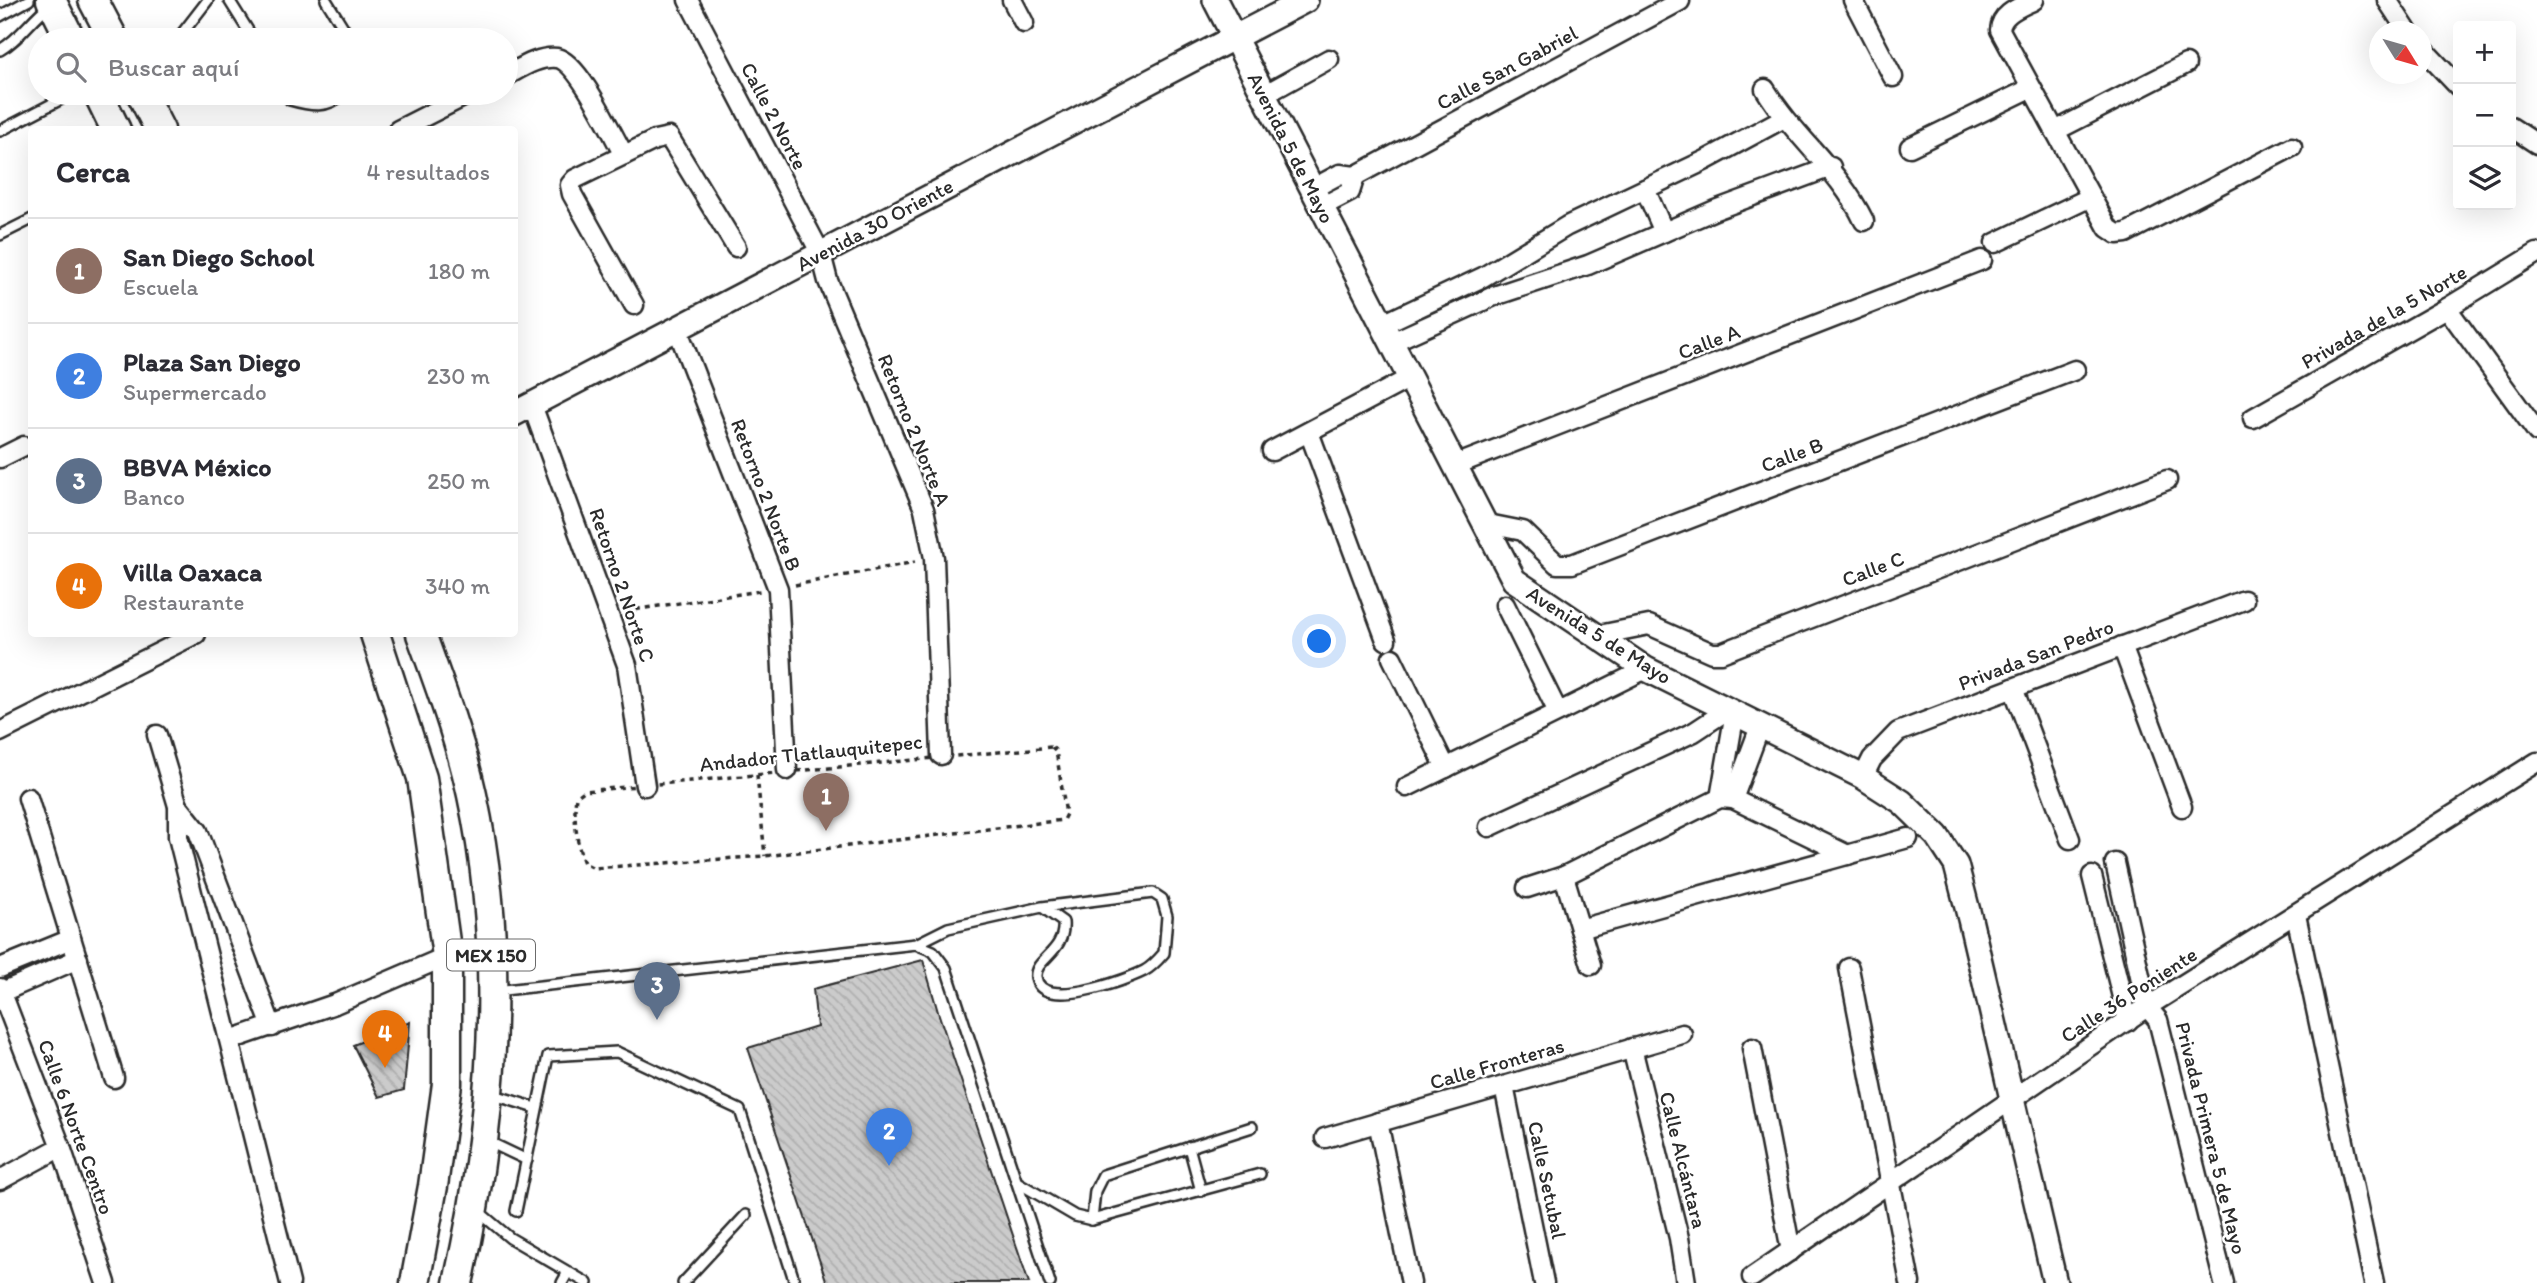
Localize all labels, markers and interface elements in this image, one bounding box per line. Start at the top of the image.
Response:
street label: Calle San Gabriel [1432,20,1582,115]
north arrow [2369,21,2432,84]
map controls [2453,21,2516,210]
button: + [2453,21,2516,84]
search box [28,28,518,105]
icon: search [52,48,90,86]
text: Buscar aquí [108,51,239,83]
street label: Calle 2 Norte [736,58,813,174]
street label: Avenida 5 de Mayo [1243,68,1340,227]
button: − [2453,84,2516,147]
button: layers [2453,147,2516,210]
text: Cerca [56,153,130,190]
text: 4 resultados [367,158,490,186]
street label: Avenida 30 Oriente [792,173,957,276]
text: San Diego School [123,241,314,273]
text: 1 [74,257,84,285]
text: 180 m [428,257,490,285]
street label: Privada de la 5 Norte [2297,259,2471,374]
text: Escuela [123,273,199,301]
street label: Calle A [1674,318,1744,365]
text: Plaza San Diego [123,346,301,378]
street label: Retorno 2 Norte A [873,350,956,510]
text: 2 [73,362,85,390]
text: 230 m [427,362,490,390]
text: Supermercado [123,378,267,406]
street label: Retorno 2 Norte B [726,415,807,575]
street label: Calle B [1757,431,1826,478]
text: BBVA México [123,451,271,483]
text: 3 [73,467,85,495]
text: 250 m [427,467,490,495]
text: Banco [123,483,185,511]
street label: Retorno 2 Norte C [584,504,661,665]
street label: Calle C [1838,545,1907,592]
text: Villa Oaxaca [123,556,262,588]
text: 4 [72,572,86,600]
text: 340 m [425,572,490,600]
street label: Avenida 5 de Mayo [1522,580,1676,689]
text: Restaurante [123,588,244,616]
street label: Privada San Pedro [1955,613,2117,696]
your location [1302,624,1336,658]
street label: Andador Tlatlauquitepec [698,728,924,777]
pin: 1 [803,773,849,831]
road number: MEX 150 [447,939,535,970]
street label: Calle 36 Poniente [2056,941,2202,1048]
pin: 3 [634,962,680,1020]
pin: 4 [362,1010,408,1068]
street label: Privada Primera 5 de Mayo [2170,1019,2252,1257]
street label: Calle Fronteras [1427,1032,1567,1095]
street label: Calle 6 Norte Centro [33,1036,120,1218]
street label: Calle Alcántara [1654,1089,1713,1231]
pin: 2 [866,1108,912,1166]
street label: Calle Setubal [1523,1119,1572,1241]

